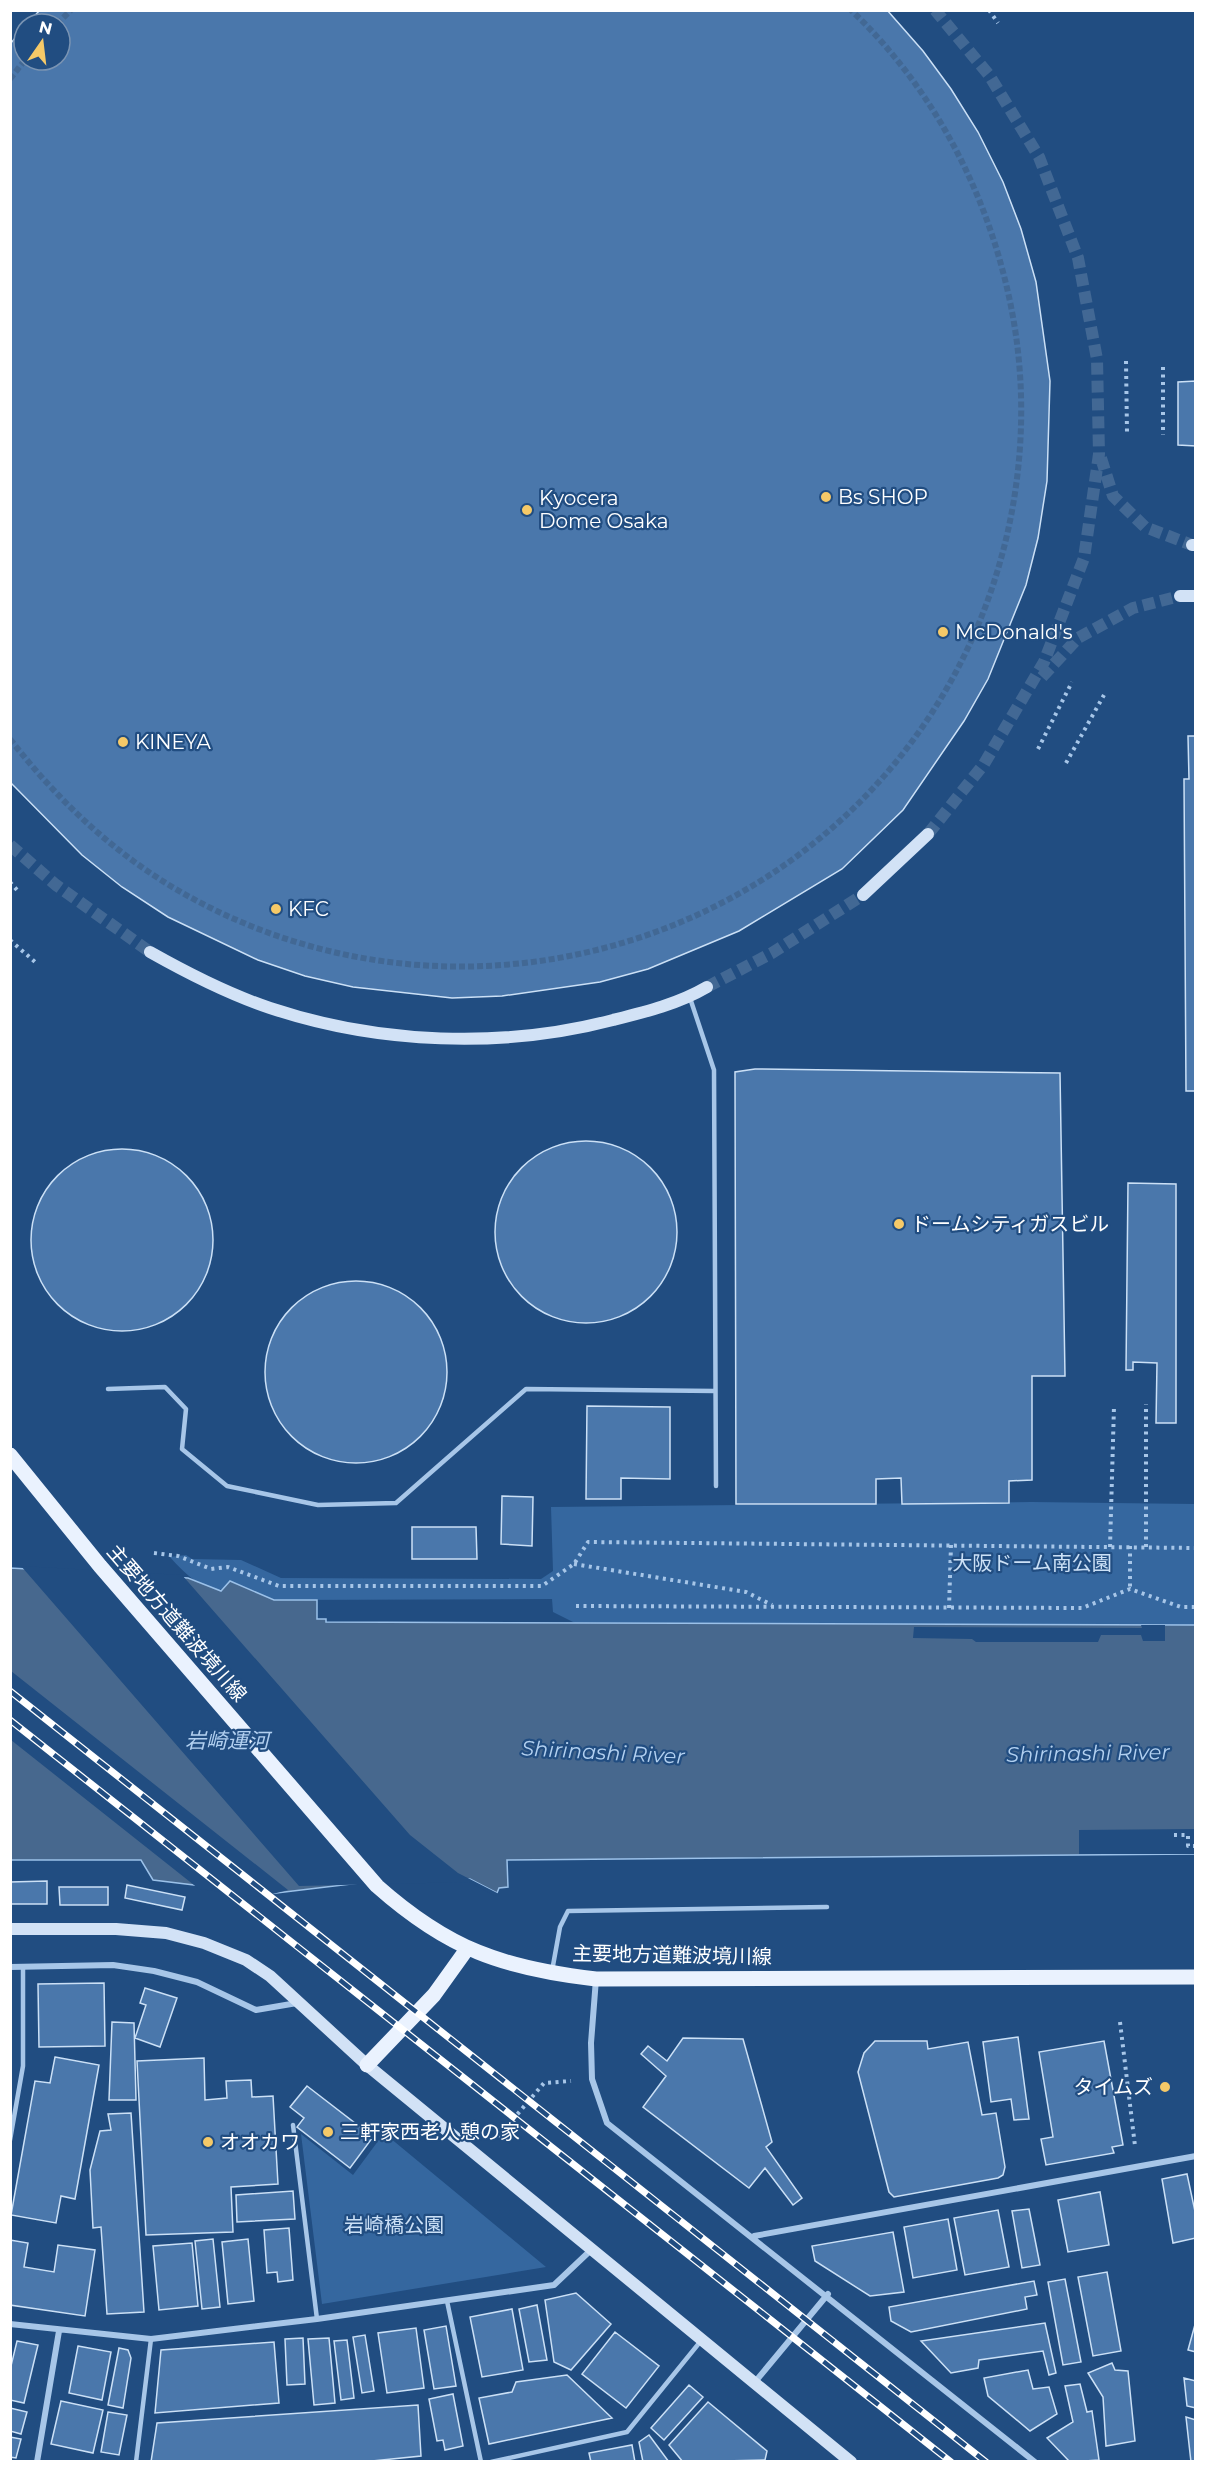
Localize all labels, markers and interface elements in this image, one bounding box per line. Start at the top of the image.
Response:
north arrow [12,12,72,72]
text: N [37,17,54,39]
place label: Bs SHOP [838,485,928,509]
place label: Kyocera Dome Osaka [539,486,669,533]
marker: Bs SHOP [819,490,833,504]
marker: Kyocera Dome Osaka [520,503,534,517]
place label: McDonald's [955,620,1073,644]
marker: McDonald's [936,625,950,639]
place label: KINEYA [135,730,211,754]
marker: KINEYA [116,735,130,749]
place label: KFC [288,897,329,921]
marker: KFC [269,902,283,916]
place label: ドームシティガスビル [911,1212,1109,1236]
marker: ドームシティガスビル [892,1217,906,1231]
street label: 主要地方道難波境川線 [102,1540,252,1706]
park label: 大阪ドーム南公園 [952,1551,1112,1575]
water label: 岩崎運河 [185,1728,273,1753]
water label: Shirinashi River [521,1735,686,1769]
water label: Shirinashi River [1006,1739,1171,1767]
street label: 主要地方道難波境川線 [572,1941,772,1969]
place label: タイムズ [1073,2075,1153,2099]
marker: タイムズ [1158,2080,1172,2094]
place label: 三軒家西老人憩の家 [340,2120,520,2144]
marker: 三軒家西老人憩の家 [321,2125,335,2139]
place label: オオカワ [220,2130,300,2154]
marker: オオカワ [201,2135,215,2149]
park label: 岩崎橋公園 [344,2213,444,2237]

